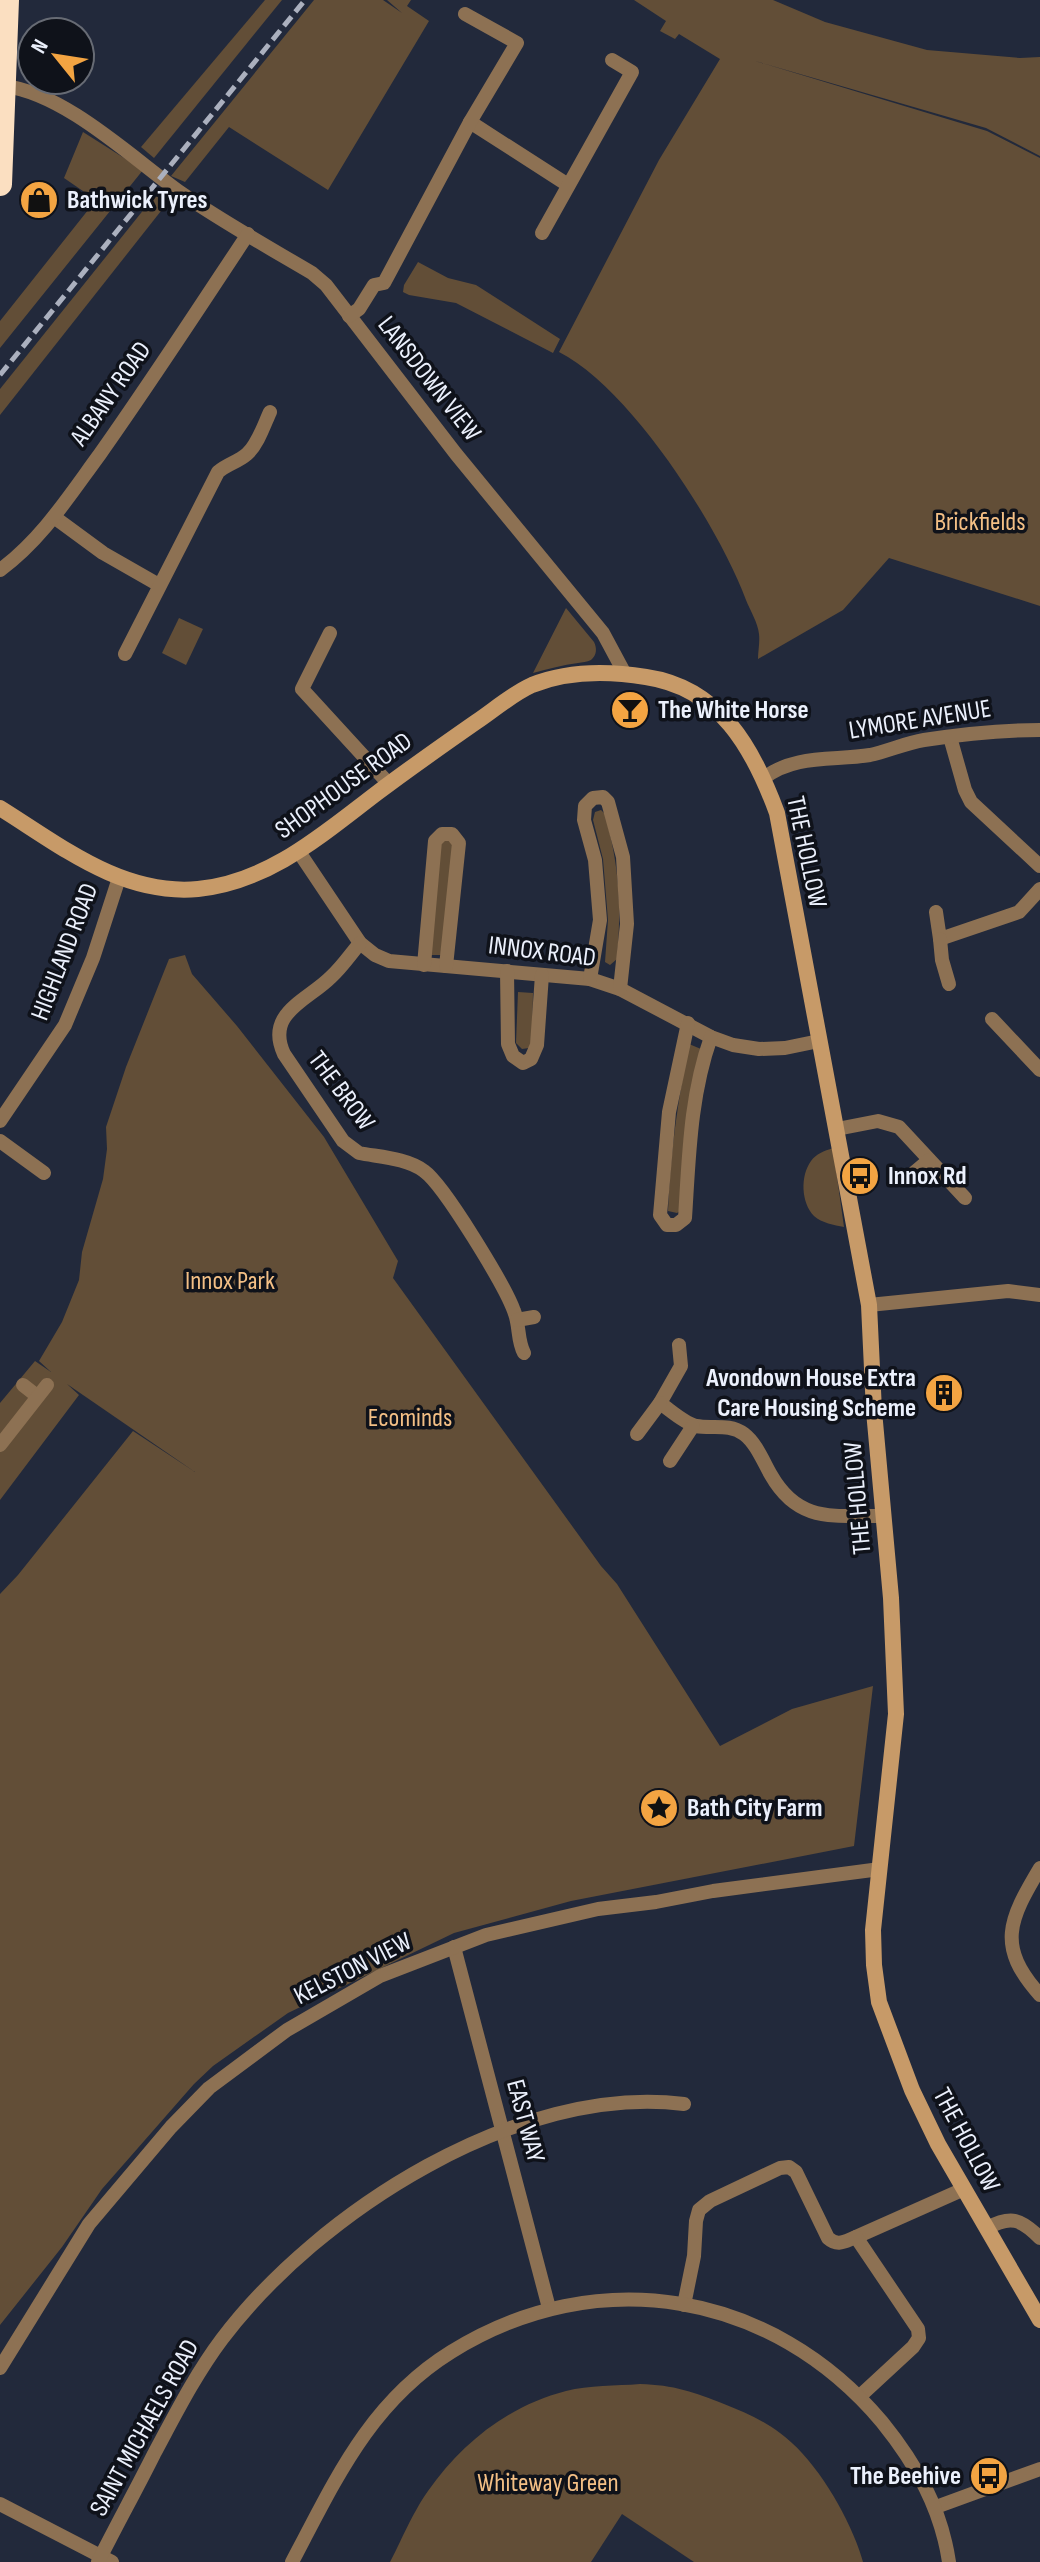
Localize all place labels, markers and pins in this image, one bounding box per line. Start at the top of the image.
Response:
shop icon: Bathwick Tyres [18,179,60,221]
place label: Bathwick Tyres [67,185,208,216]
bar icon: The White Horse [609,689,651,731]
place label: The White Horse [658,695,809,726]
bus stop icon: Innox Rd [839,1155,881,1197]
place label: Innox Rd [888,1161,967,1192]
place label: Avondown House Extra Care Housing Scheme [705,1363,916,1424]
building icon: Avondown House Extra Care Housing Scheme [923,1372,965,1414]
place icon: Bath City Farm [638,1787,680,1829]
place label: Bath City Farm [687,1793,822,1824]
bus stop icon: The Beehive [968,2455,1010,2497]
place label: The Beehive [850,2461,961,2492]

